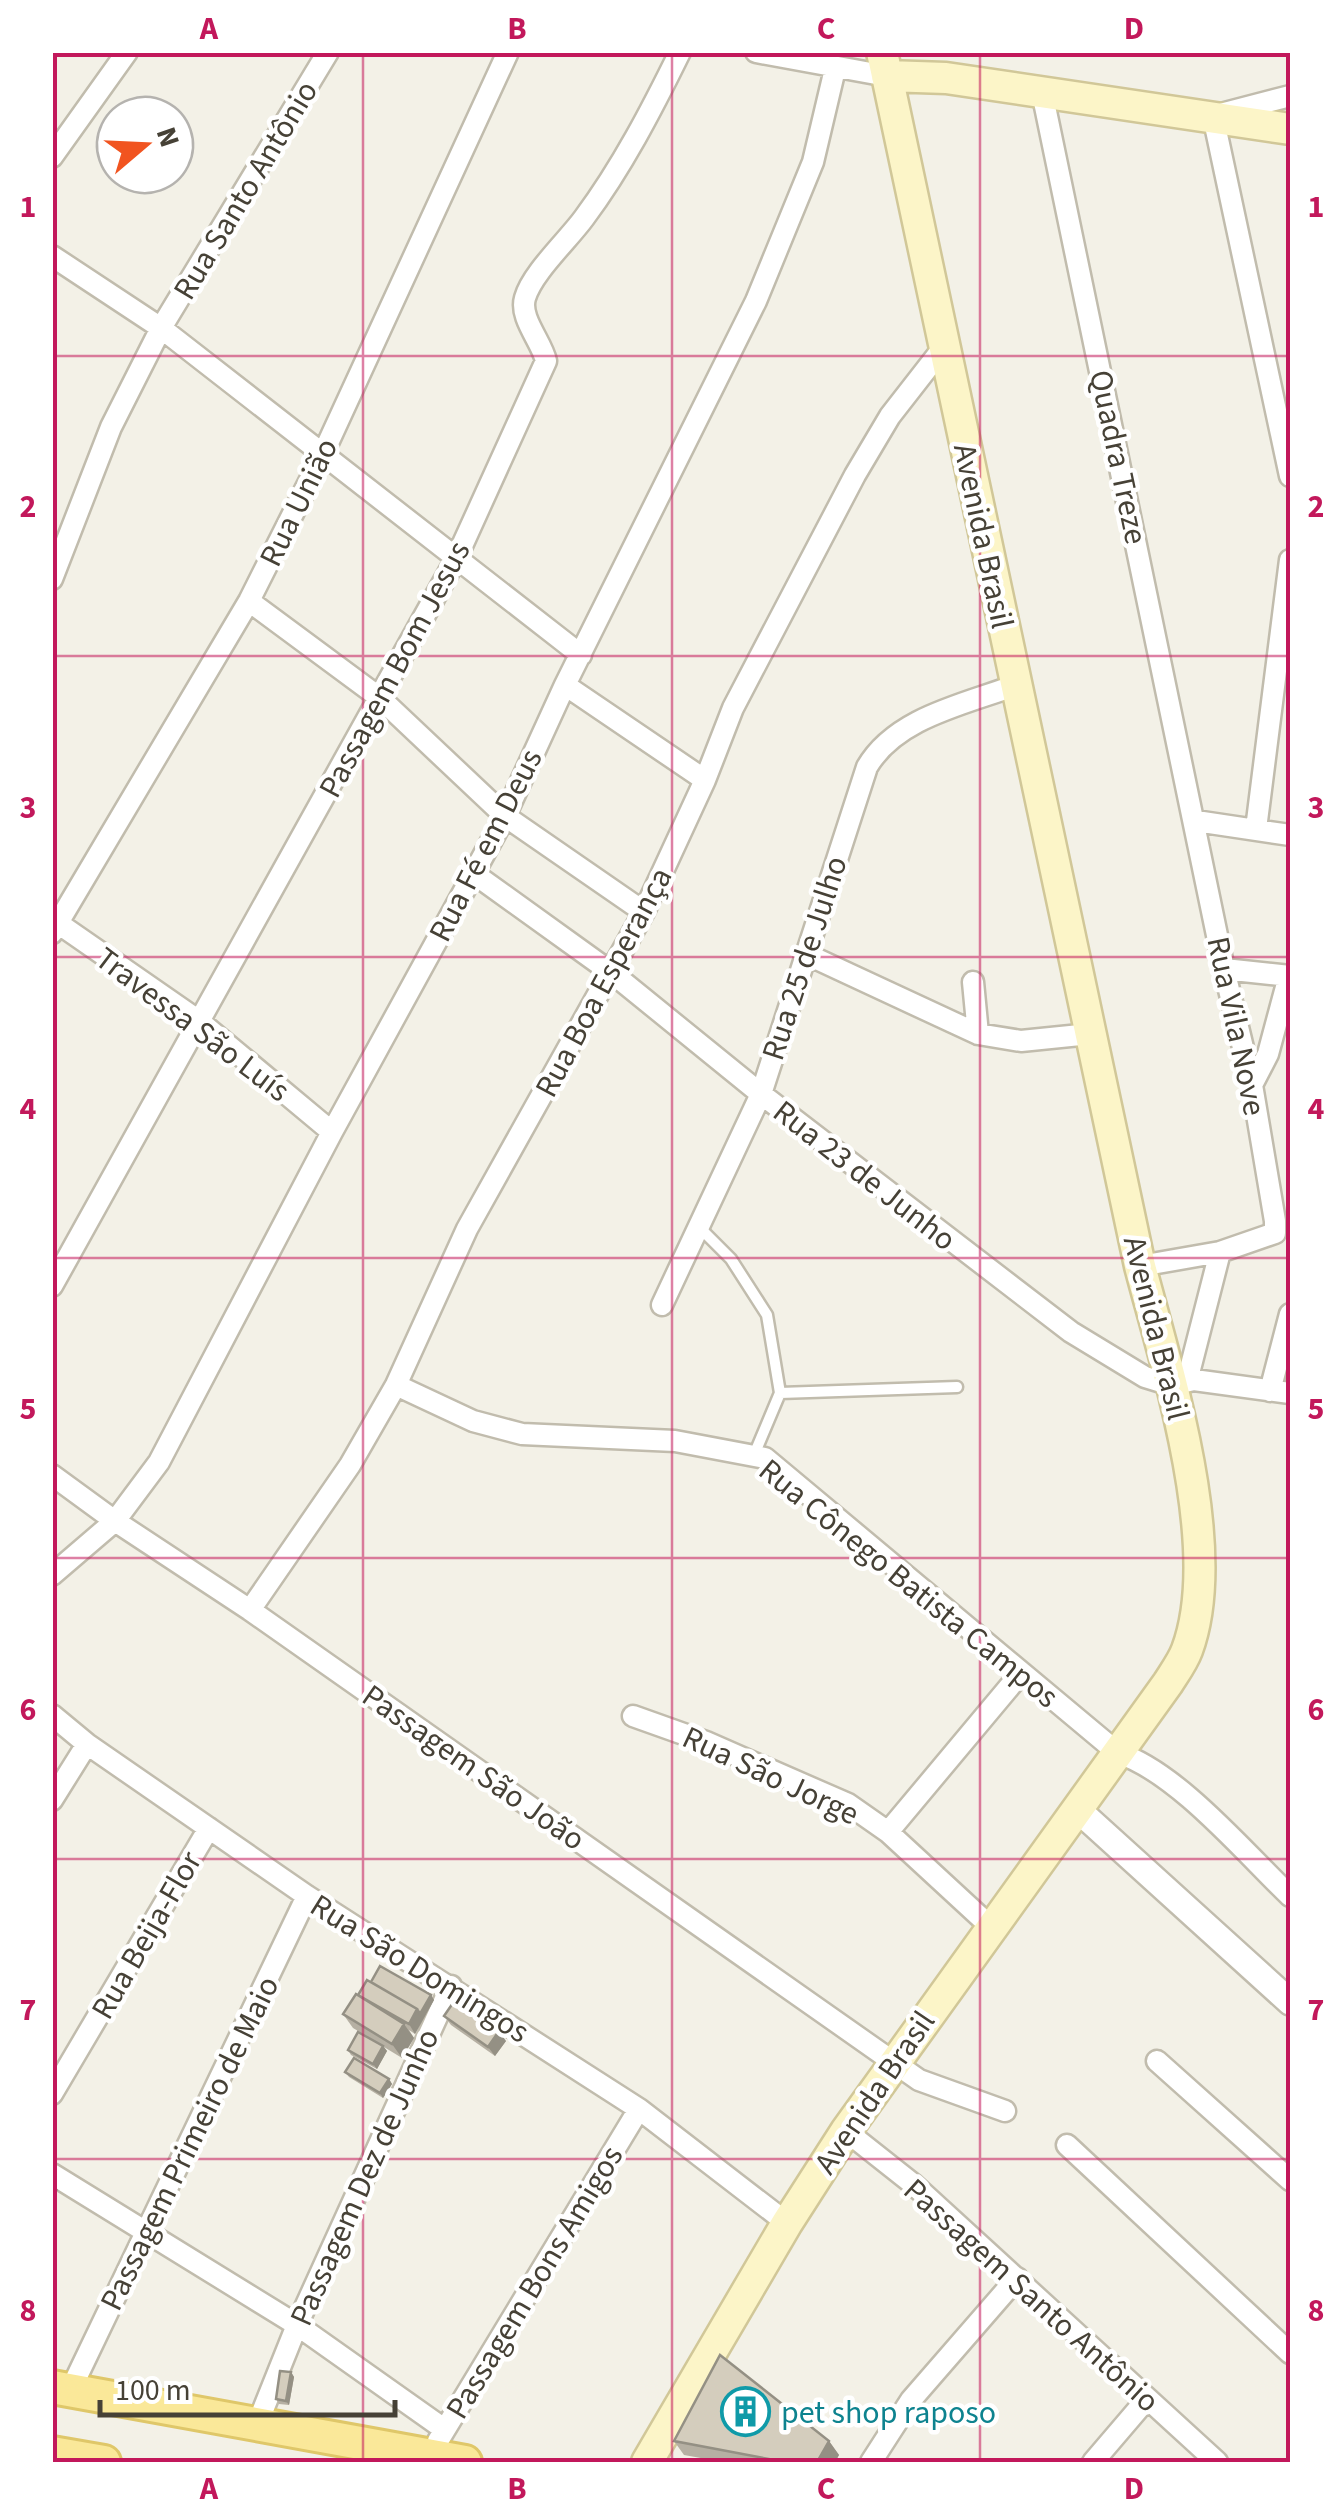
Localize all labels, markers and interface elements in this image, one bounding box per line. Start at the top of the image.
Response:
text: A [199,6,219,52]
text: B [507,6,527,52]
text: C [817,6,835,52]
text: D [1124,6,1144,52]
street label: Rua Santo Antônio [162,72,330,309]
north arrow [95,95,195,195]
text: N [146,122,190,153]
text: 1 [20,184,36,230]
text: 1 [1308,184,1324,230]
street label: Quadra Treze [1077,366,1159,549]
street label: Rua União [248,431,350,574]
street label: Avenida Brasil [941,439,1025,633]
text: 2 [20,484,36,530]
text: 2 [1308,484,1324,530]
street label: Passagem Bom Jesus [308,533,482,806]
street label: Rua Fé em Deus [418,741,554,950]
text: 3 [20,785,36,831]
text: 3 [1308,785,1324,831]
street label: Rua 25 de Julho [750,850,860,1066]
street label: Rua Boa Esperança [524,859,684,1106]
street label: Rua Vila Nove [1195,932,1277,1120]
street label: Travessa São Luís [85,936,299,1113]
text: 4 [20,1086,37,1132]
text: 4 [1308,1086,1325,1132]
street label: Rua 23 de Junho [763,1090,966,1262]
street label: Avenida Brasil [1111,1231,1201,1425]
text: 5 [20,1386,36,1432]
text: 5 [1308,1386,1324,1432]
street label: Rua Cônego Batista Campos [748,1448,1068,1719]
street label: Passagem São João [353,1674,594,1862]
text: 6 [20,1687,36,1733]
text: 6 [1308,1687,1324,1733]
street label: Rua São Jorge [675,1715,866,1837]
street label: Rua Beija-Flor [80,1842,214,2028]
street label: Rua São Domingos [301,1883,538,2055]
street label: Passagem Primeiro de Maio [89,1968,291,2318]
text: 7 [20,1987,36,2033]
text: 7 [1308,1987,1324,2033]
street label: Avenida Brasil [803,2002,947,2183]
street label: Passagem Dez de Junho [279,2021,451,2333]
street label: Passagem Bons Amigos [435,2137,635,2428]
street label: Passagem Santo Antônio [893,2168,1170,2423]
text: 8 [20,2288,36,2334]
text: 8 [1308,2288,1324,2334]
scale bar [100,2355,395,2417]
text: 100 m [115,2369,191,2412]
building icon: pet shop raposo [720,2386,772,2438]
place label: pet shop raposo [781,2390,996,2436]
text: A [199,2466,219,2512]
text: B [507,2466,527,2512]
text: C [817,2466,835,2512]
text: D [1124,2466,1144,2512]

